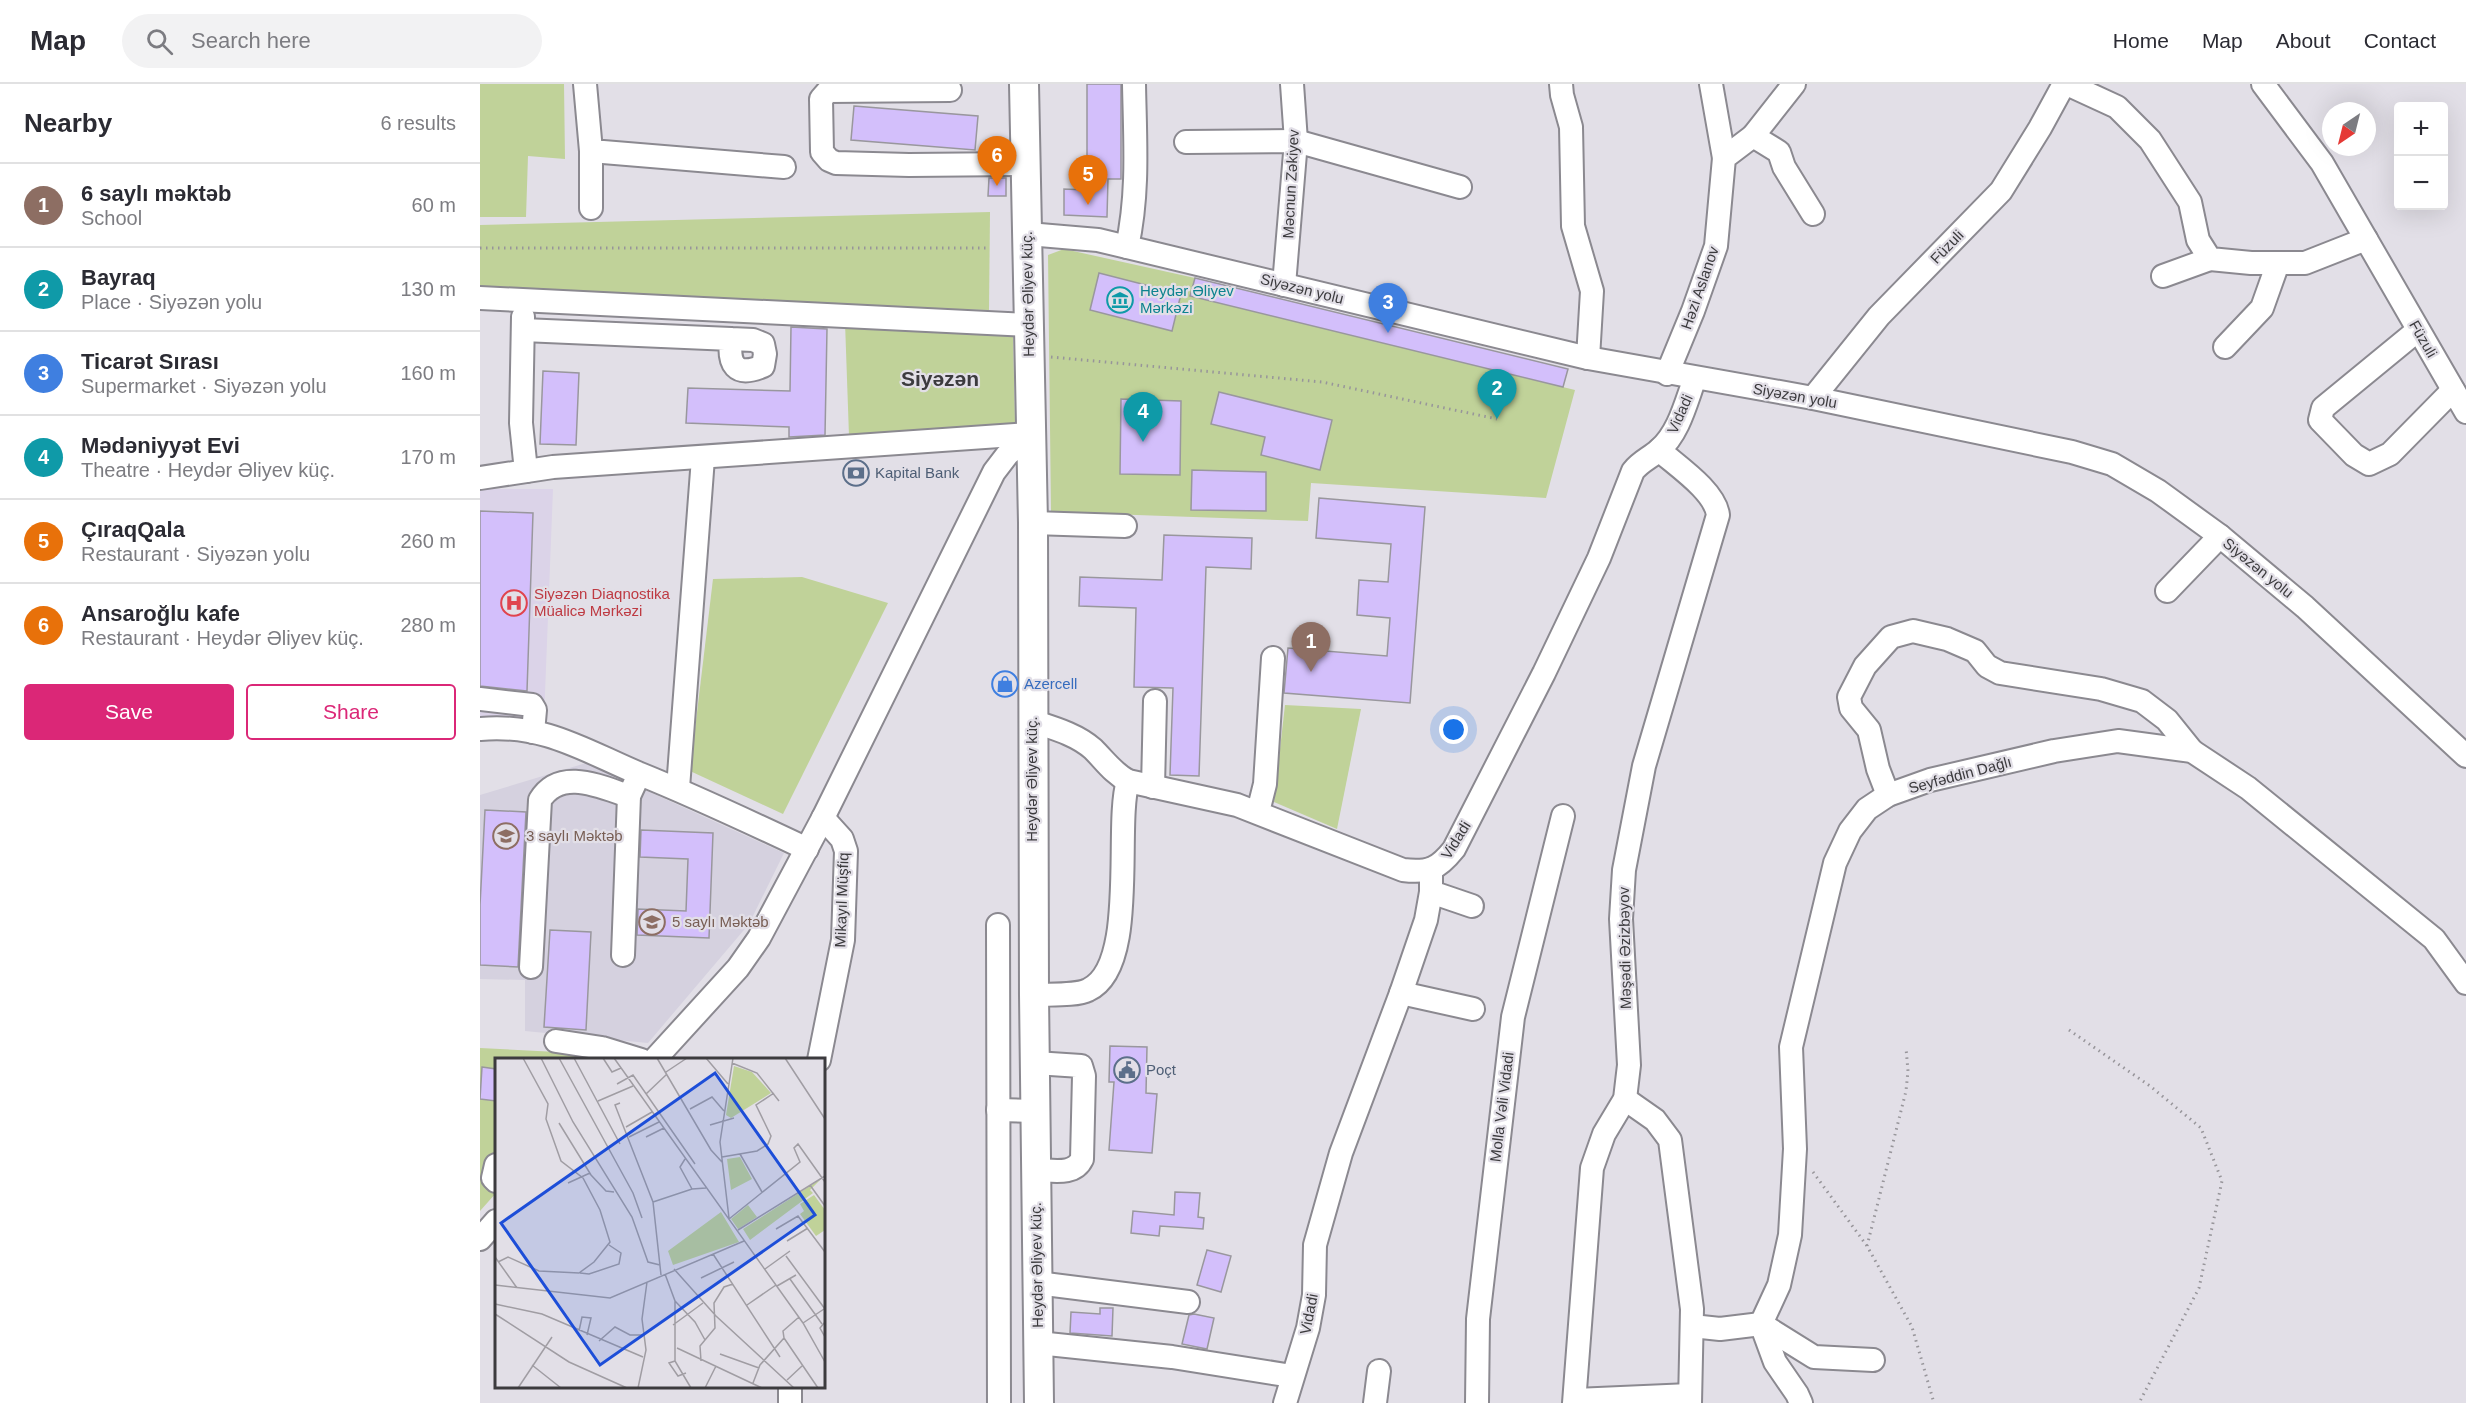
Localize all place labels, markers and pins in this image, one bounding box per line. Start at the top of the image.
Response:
pin: 6 [978,136,1016,186]
pin: 5 [1068,156,1108,205]
place label: Heydər Əliyev Mərkəzi [1140,282,1234,316]
pin: 3 [1368,284,1408,333]
museum icon: Heydər Əliyev Mərkəzi [1105,285,1135,315]
pin: 2 [1478,370,1516,419]
pin: 4 [1124,392,1162,442]
bank icon: Kapital Bank [841,458,871,488]
place label: Kapital Bank [875,464,960,481]
place label: Siyəzən Diaqnostika Müalicə Mərkəzi [534,585,671,619]
hospital icon: Siyəzən Diaqnostika Müalicə Mərkəzi [499,588,529,618]
pin: 1 [1292,622,1330,672]
shop icon: Azercell [990,669,1020,699]
place label: Azercell [1024,675,1077,692]
school or university icon: 3 saylı Məktəb [491,821,521,851]
place label: 3 saylı Məktəb [526,827,623,844]
school or university icon: 5 saylı Məktəb [637,907,667,937]
place label: 5 saylı Məktəb [672,913,769,930]
public building icon: Poçt [1112,1055,1142,1085]
place label: Poçt [1146,1061,1177,1078]

